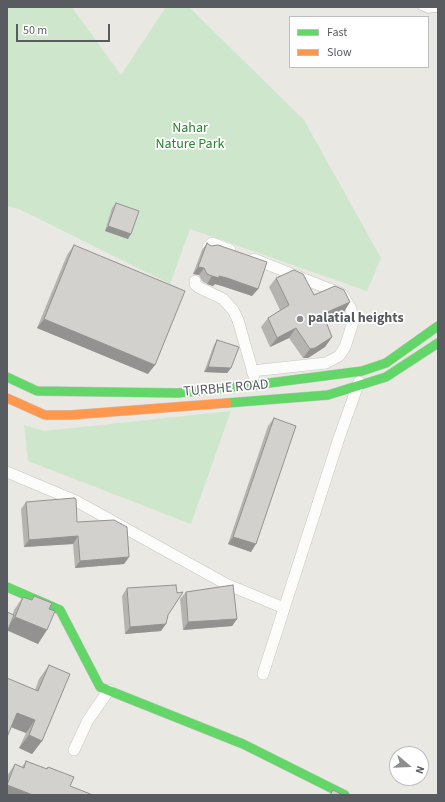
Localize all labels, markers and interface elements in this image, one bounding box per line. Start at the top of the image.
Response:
scale bar [18,16,112,42]
legend [289,16,429,68]
text: 50 m [23,22,47,39]
text: Fast [327,24,347,41]
text: Slow [327,44,352,61]
park label: Nahar Nature Park [156,121,224,154]
place label: palatial heights [308,311,404,327]
marker: palatial heights [295,314,305,324]
street label: TURBHE ROAD [183,377,269,401]
north arrow [389,746,429,786]
text: N [412,764,428,776]

